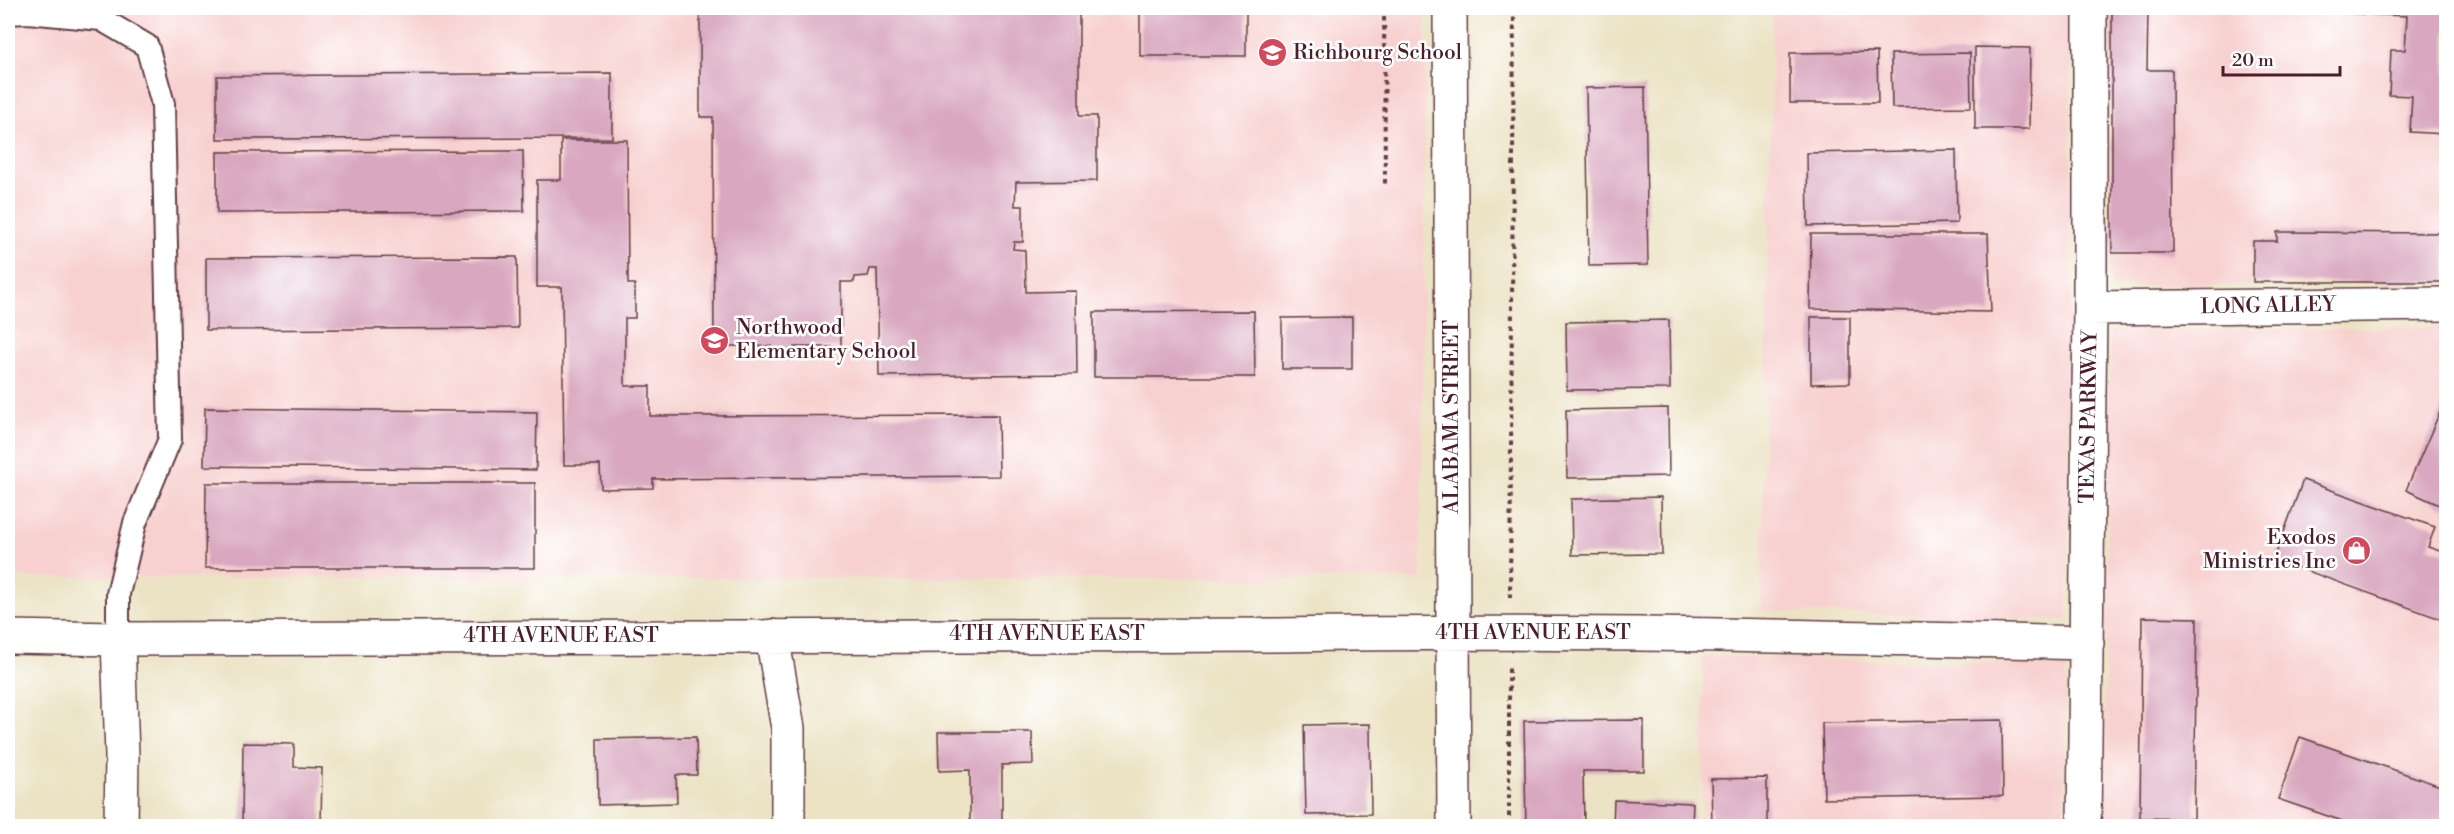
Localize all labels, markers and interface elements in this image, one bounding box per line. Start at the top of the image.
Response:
school or university icon: Richbourg School [1256,37,1288,69]
scale bar [2223,39,2340,77]
place label: Richbourg School [1293,40,1462,66]
text: 20 m [2232,49,2274,72]
street label: LONG ALLEY [2200,292,2337,320]
place label: Northwood Elementary School [736,315,916,365]
street label: ALABAMA STREET [1439,320,1465,515]
school or university icon: Northwood Elementary School [699,324,731,356]
street label: TEXAS PARKWAY [2074,329,2104,504]
place label: Exodos Ministries Inc [2203,525,2336,575]
shop icon: Exodos Ministries Inc [2341,534,2373,566]
street label: 4TH AVENUE EAST [1435,620,1631,646]
street label: 4TH AVENUE EAST [949,621,1145,647]
street label: 4TH AVENUE EAST [463,623,659,649]

